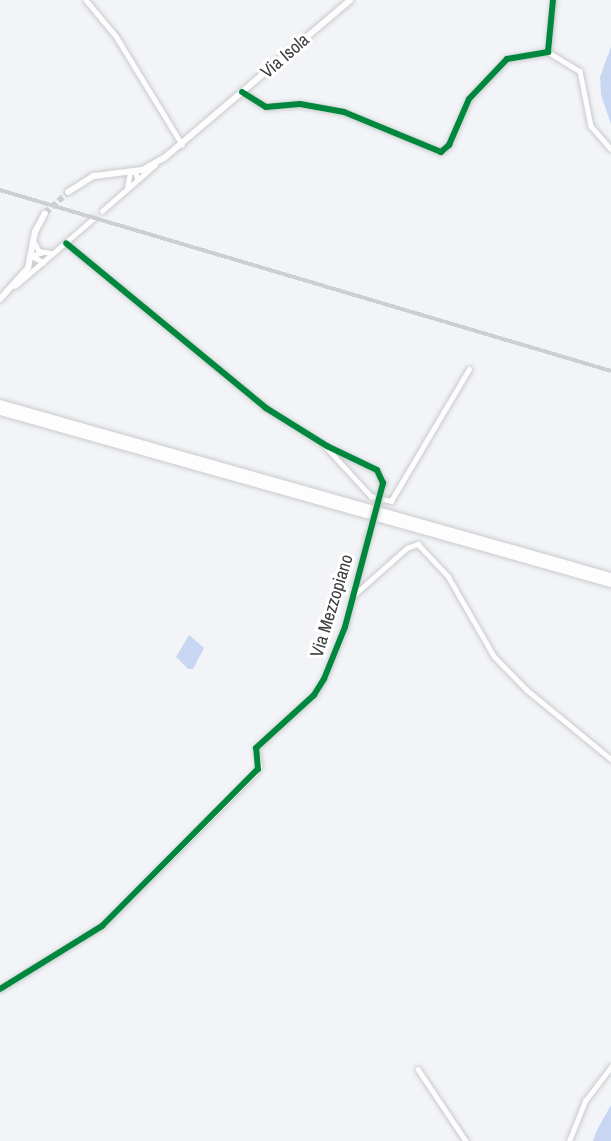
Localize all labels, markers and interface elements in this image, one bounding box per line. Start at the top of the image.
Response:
street label: Via Isola [256,29,314,83]
street label: Via Mezzopiano [306,552,358,660]

